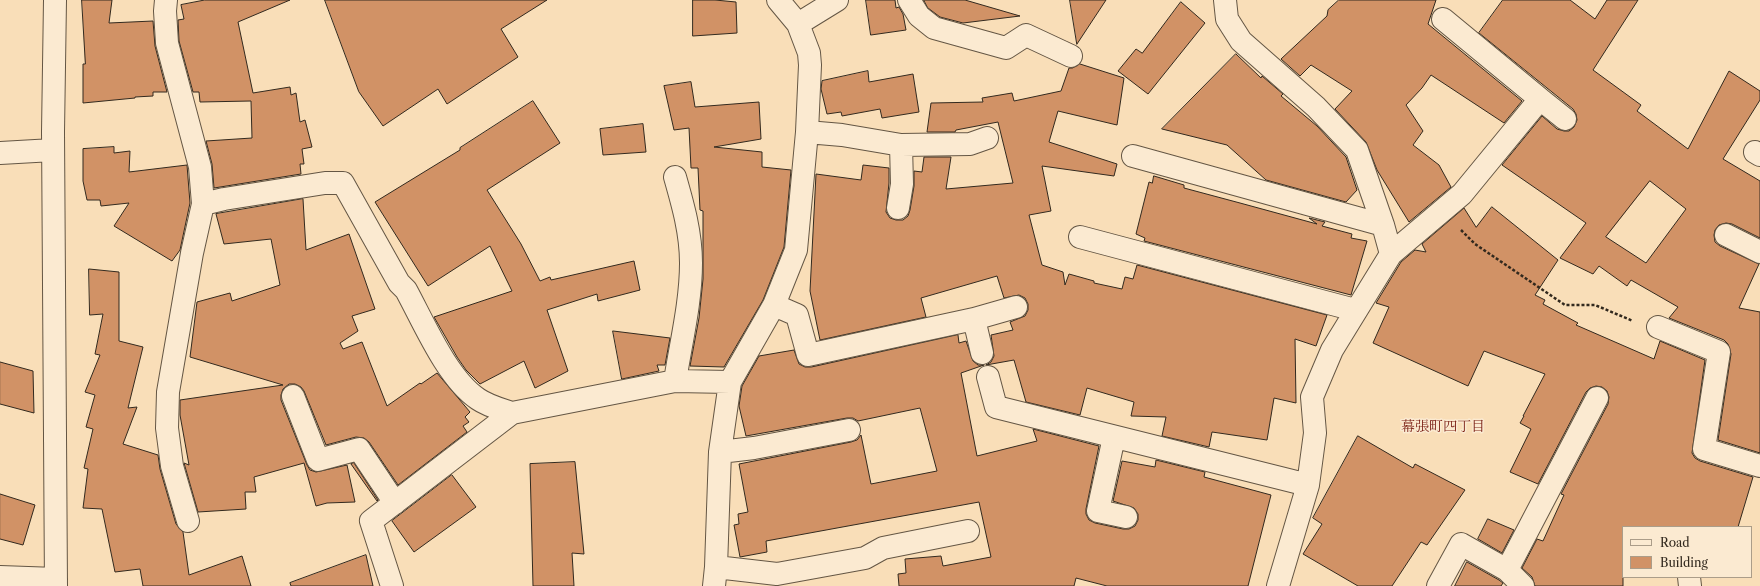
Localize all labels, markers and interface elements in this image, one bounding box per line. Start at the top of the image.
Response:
district label: 幕張町四丁目 [1401,419,1485,435]
legend [1622,526,1752,578]
text: Road [1660,535,1690,550]
text: Building [1660,555,1708,570]

